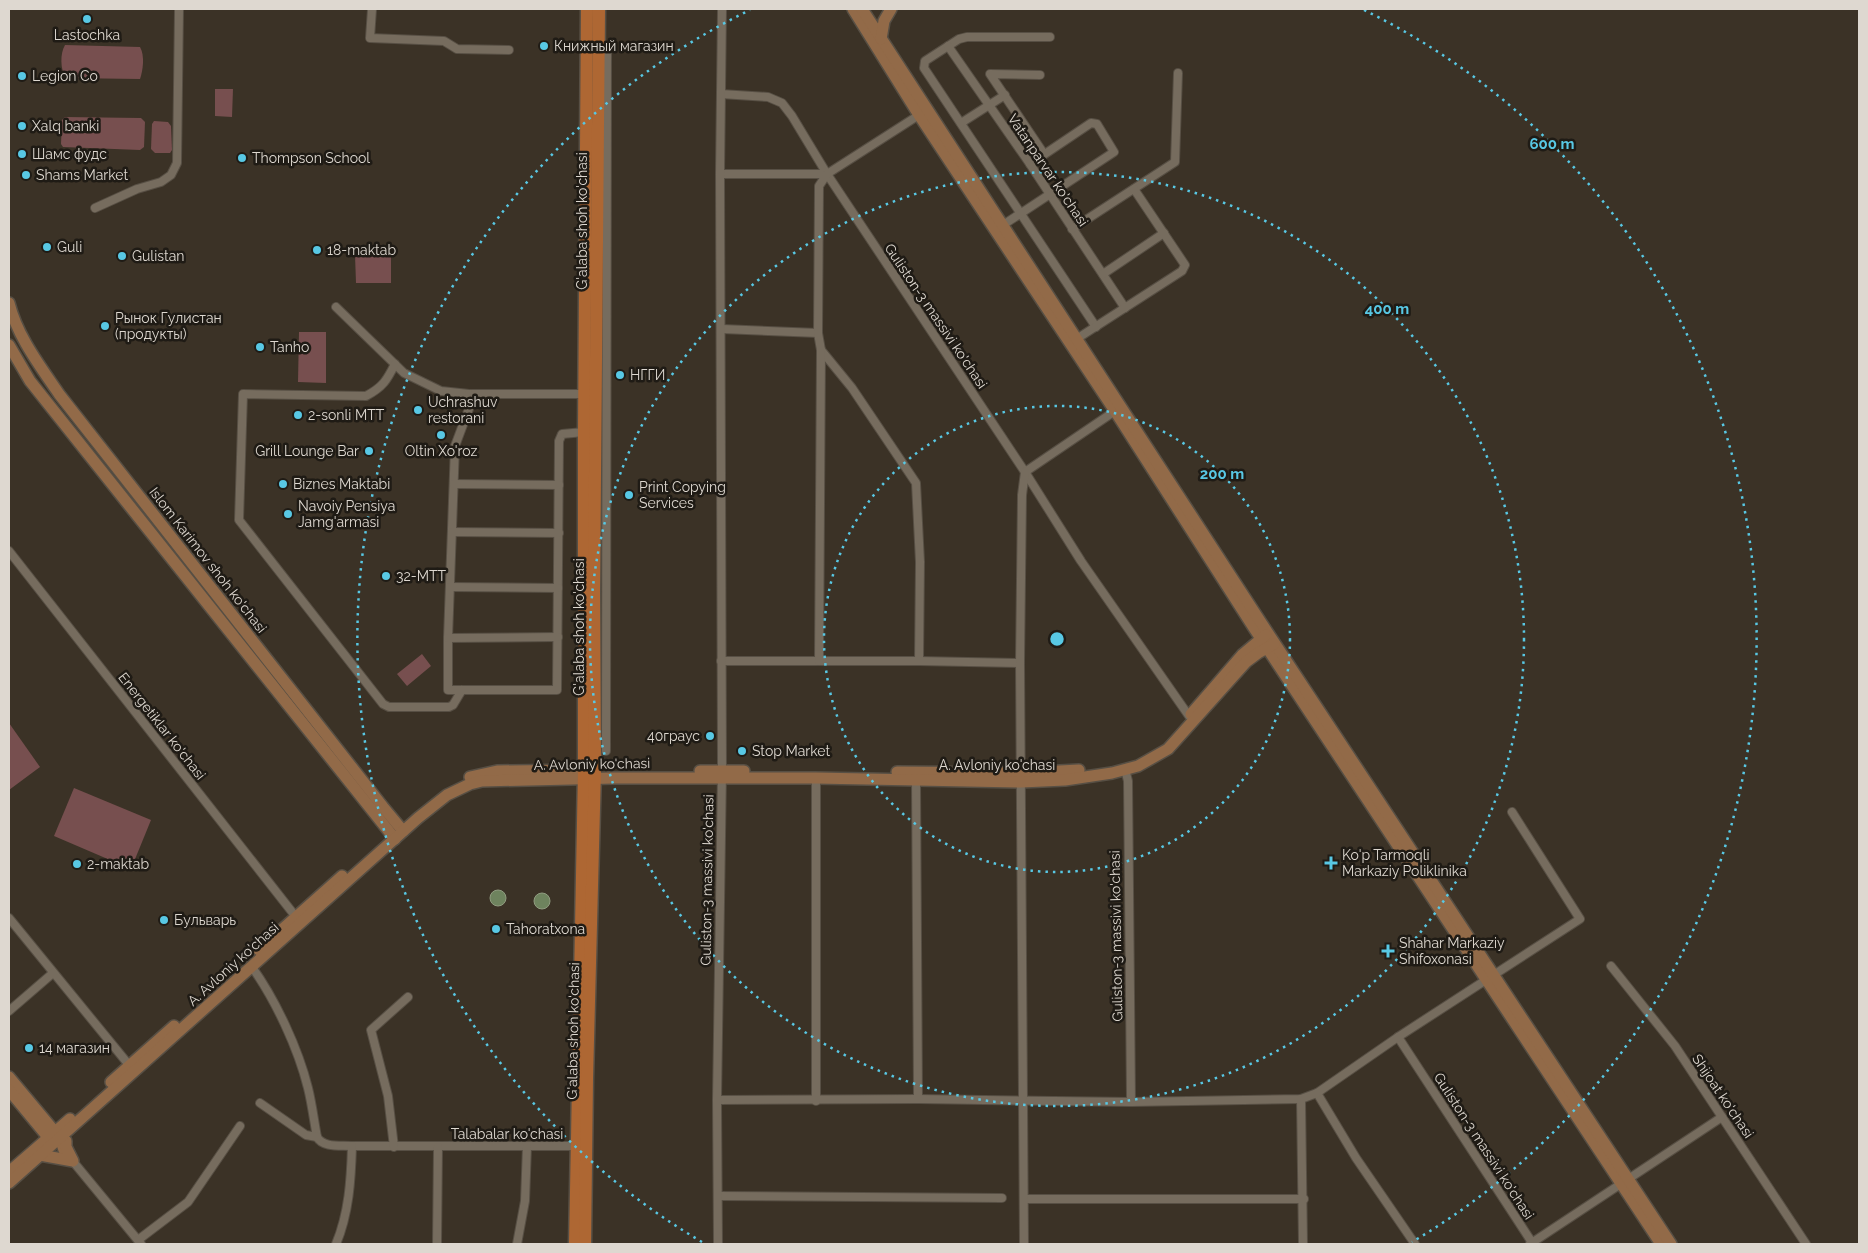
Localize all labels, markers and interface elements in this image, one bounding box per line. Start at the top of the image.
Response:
marker: Lastochka [81,13,93,25]
place label: Lastochka [54,27,120,43]
place label: Книжный магазин [554,38,674,54]
marker: Книжный магазин [538,40,550,52]
place label: Legion Co [32,68,98,84]
marker: Legion Co [16,70,28,82]
street label: Vatanparvar ko'chasi [1005,111,1091,229]
place label: Xalq banki [32,118,99,134]
marker: Xalq banki [16,120,28,132]
text: 600 m [1529,135,1575,153]
place label: Шамс фудс [32,146,107,162]
marker: Шамс фудс [16,148,28,160]
place label: Thompson School [252,150,370,166]
marker: Thompson School [236,152,248,164]
street label: G'alaba shoh ko'chasi [574,152,590,290]
place label: Shams Market [36,167,128,183]
marker: Shams Market [20,169,32,181]
place label: Guli [57,239,82,255]
street label: Guliston-3 massivi ko'chasi [881,240,991,392]
marker: Guli [41,241,53,253]
place label: 18-maktab [327,242,396,258]
marker: 18-maktab [311,244,323,256]
place label: Gulistan [132,248,184,264]
marker: Gulistan [116,250,128,262]
text: 400 m [1365,300,1409,318]
place label: Рынок Гулистан (продукты) [115,310,222,342]
marker: Рынок Гулистан (продукты) [99,320,111,332]
place label: Tanho [270,339,309,355]
marker: Tanho [254,341,266,353]
place label: НГГИ [630,367,665,383]
marker: НГГИ [614,369,626,381]
place label: Uchrashuv restorani [428,394,498,426]
marker: Uchrashuv restorani [412,404,424,416]
place label: 2-sonli MTT [308,407,385,423]
marker: 2-sonli MTT [292,409,304,421]
marker: Oltin Xo'roz [435,429,447,441]
place label: Grill Lounge Bar [255,443,359,459]
place label: Oltin Xo'roz [405,443,477,459]
marker: Grill Lounge Bar [363,445,375,457]
text: 200 m [1200,465,1244,483]
place label: Biznes Maktabi [293,476,390,492]
marker: Biznes Maktabi [277,478,289,490]
place label: Print Copying Services [639,479,726,511]
street label: Islom Karimov shoh ko'chasi [146,484,270,636]
marker: Print Copying Services [623,489,635,501]
place label: Navoiy Pensiya Jamg'armasi [298,498,395,530]
marker: Navoiy Pensiya Jamg'armasi [282,508,294,520]
street label: G'alaba shoh ko'chasi [571,558,587,696]
place label: 32-MTT [396,568,446,584]
marker: 32-MTT [380,570,392,582]
centre of rings [1048,630,1066,648]
street label: Energetiklar ko'chasi [115,669,209,783]
place label: 40граус [647,728,700,744]
marker: 40граус [704,730,716,742]
place label: Stop Market [752,743,830,759]
marker: Stop Market [736,745,748,757]
street label: A. Avloniy ko'chasi [534,755,650,773]
street label: A. Avloniy ko'chasi [939,757,1055,773]
street label: Guliston-3 massivi ko'chasi [698,794,716,966]
place label: Ko'p Tarmoqli Markaziy Poliklinika [1342,847,1467,879]
street label: Guliston-3 massivi ko'chasi [1107,850,1125,1022]
place label: 2-maktab [87,856,149,872]
marker: Ko'p Tarmoqli Markaziy Poliklinika [1324,856,1338,870]
marker: 2-maktab [71,858,83,870]
place label: Бульварь [174,912,236,928]
marker: Бульварь [158,914,170,926]
street label: A. Avloniy ko'chasi [184,919,282,1009]
place label: Tahoratxona [506,921,585,937]
marker: Tahoratxona [490,923,502,935]
place label: Shahar Markaziy Shifoxonasi [1399,935,1505,967]
marker: Shahar Markaziy Shifoxonasi [1381,944,1395,958]
street label: G'alaba shoh ko'chasi [564,962,582,1100]
place label: 14 магазин [39,1040,110,1056]
marker: 14 магазин [23,1042,35,1054]
street label: Shijoat ko'chasi [1689,1051,1757,1141]
street label: Guliston-3 massivi ko'chasi [1431,1070,1537,1222]
street label: Talabalar ko'chasi [451,1126,563,1142]

